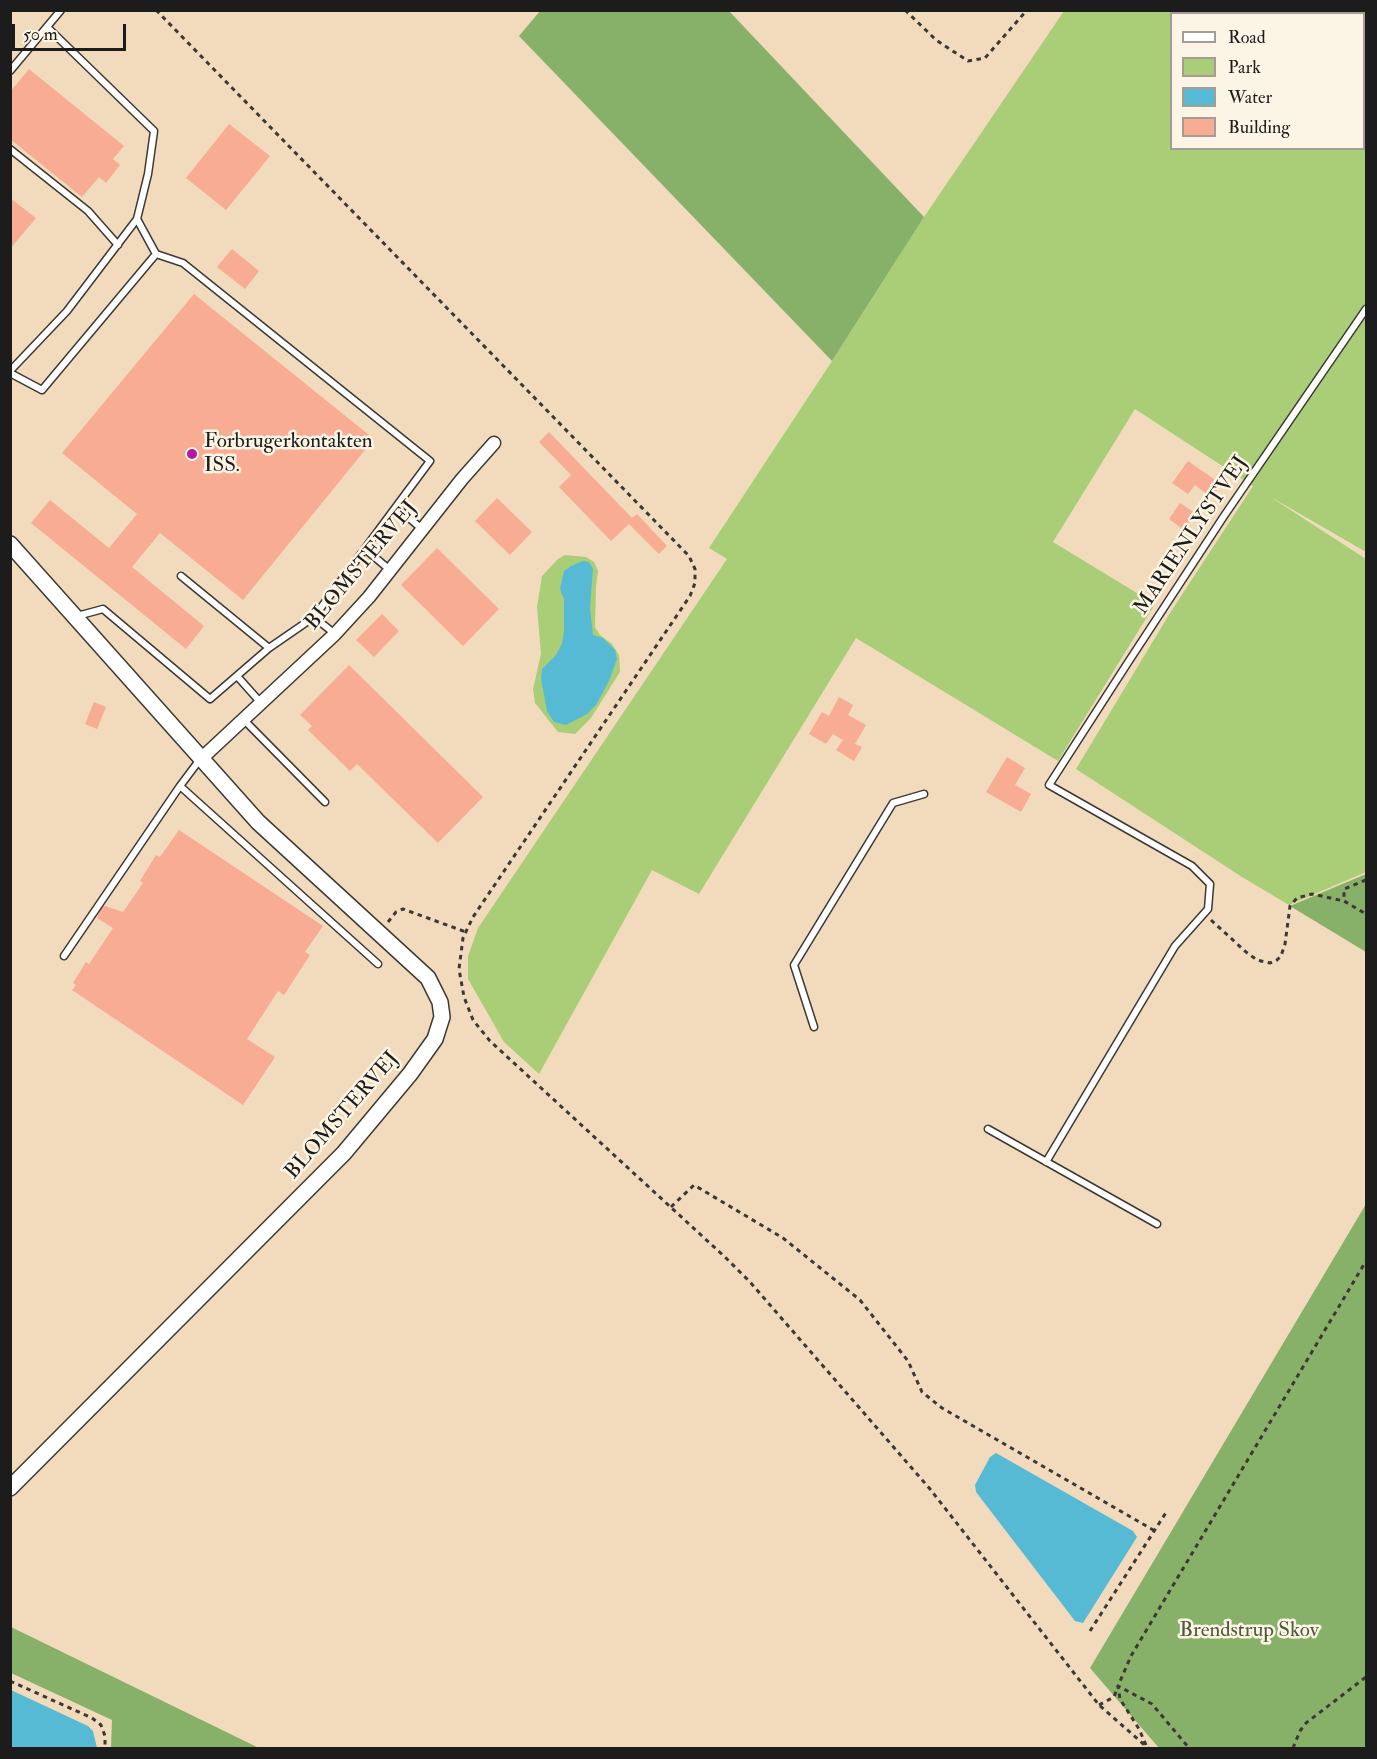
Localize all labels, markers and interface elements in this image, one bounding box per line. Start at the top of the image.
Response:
scale bar [15,12,129,50]
legend [1170,12,1365,150]
text: 50 m [23,23,58,46]
text: Road [1228,26,1266,49]
text: Park [1228,56,1261,79]
text: Water [1228,86,1272,109]
text: Building [1228,116,1290,139]
place label: Forbrugerkontakten ISS. [204,429,373,479]
marker: Forbrugerkontakten ISS. [185,447,199,461]
street label: MARIENLYSTVEJ [1130,452,1254,620]
street label: BLOMSTERVEJ [301,496,423,636]
street label: BLOMSTERVEJ [281,1047,405,1185]
park label: Brendstrup Skov [1179,1618,1319,1644]

